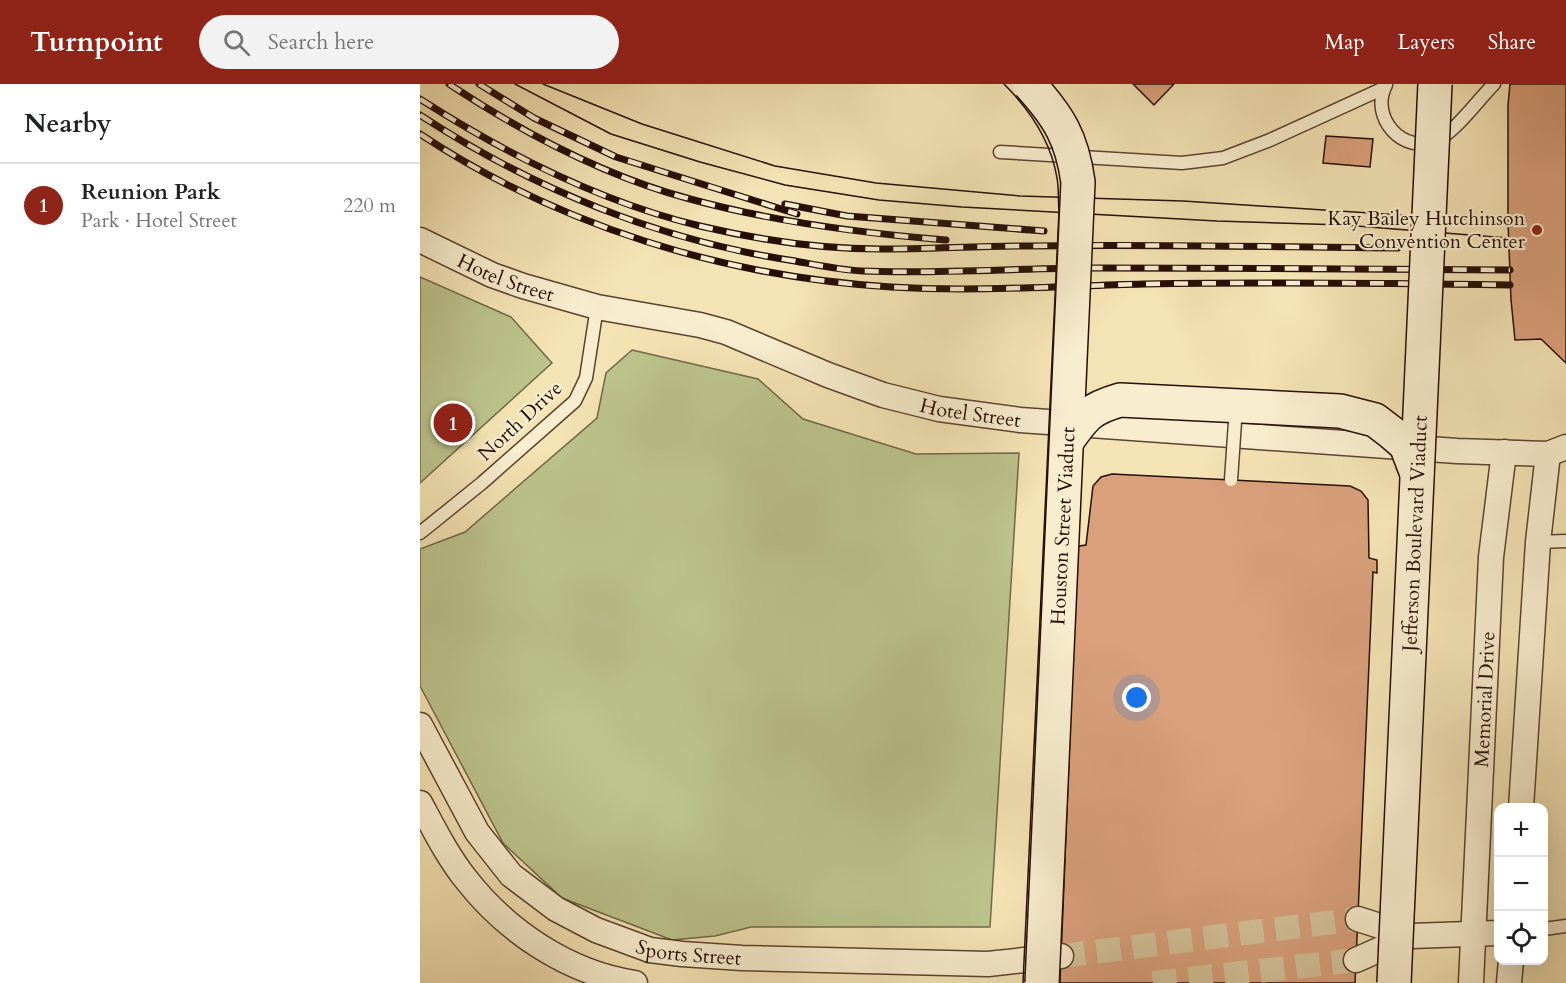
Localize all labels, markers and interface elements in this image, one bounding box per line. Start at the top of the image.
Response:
search box [199,15,619,69]
text: Turnpoint [30,23,163,61]
icon: search [220,26,253,59]
text: Search here [268,27,374,57]
text: Map [1325,28,1365,57]
text: Layers [1398,28,1455,57]
text: Share [1488,28,1536,57]
text: Nearby [24,106,112,141]
text: Reunion Park [81,177,220,207]
text: 1 [38,192,49,219]
text: 220 m [343,192,396,219]
place label: Kay Bailey Hutchinson Convention Center [1328,205,1526,255]
text: Park · Hotel Street [81,207,237,234]
marker: Kay Bailey Hutchinson Convention Center [1530,223,1544,237]
street label: Hotel Street [453,247,558,308]
street label: North Drive [472,375,568,467]
street label: Hotel Street [917,391,1023,434]
pin: 1 [434,400,472,446]
street label: Jefferson Boulevard Viaduct [1395,414,1433,655]
street label: Houston Street Viaduct [1044,425,1082,626]
street label: Memorial Drive [1468,631,1501,768]
your location [1122,683,1151,712]
map controls [1494,803,1548,965]
button: + [1494,803,1548,857]
button: − [1494,857,1548,911]
button: locate [1494,911,1548,965]
street label: Sports Street [632,933,743,971]

